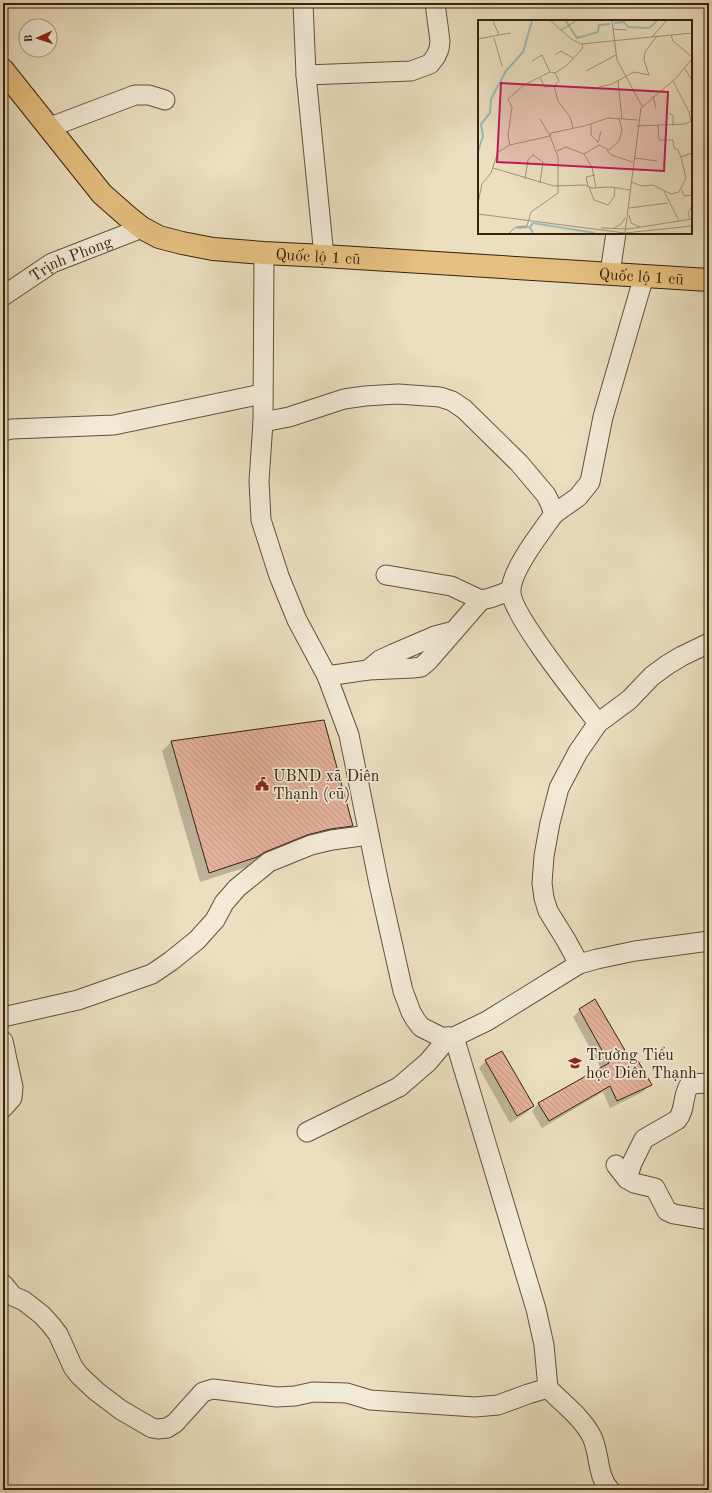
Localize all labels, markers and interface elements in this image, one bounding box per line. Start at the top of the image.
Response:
north arrow [18,18,58,58]
inset map [478,20,692,234]
text: B [24,34,35,43]
street label: Trịnh Phong [27,234,115,286]
street label: Quốc lộ 1 cũ [275,247,361,268]
street label: Quốc lộ 1 cũ [598,266,685,288]
place label: UBND xã Diên Thạnh (cũ) [273,769,380,803]
public building icon: UBND xã Diên Thạnh (cũ) [254,776,270,792]
place label: Trường Tiểu học Diên Thạnh [586,1046,697,1082]
school or university icon: Trường Tiểu học Diên Thạnh [567,1055,583,1071]

